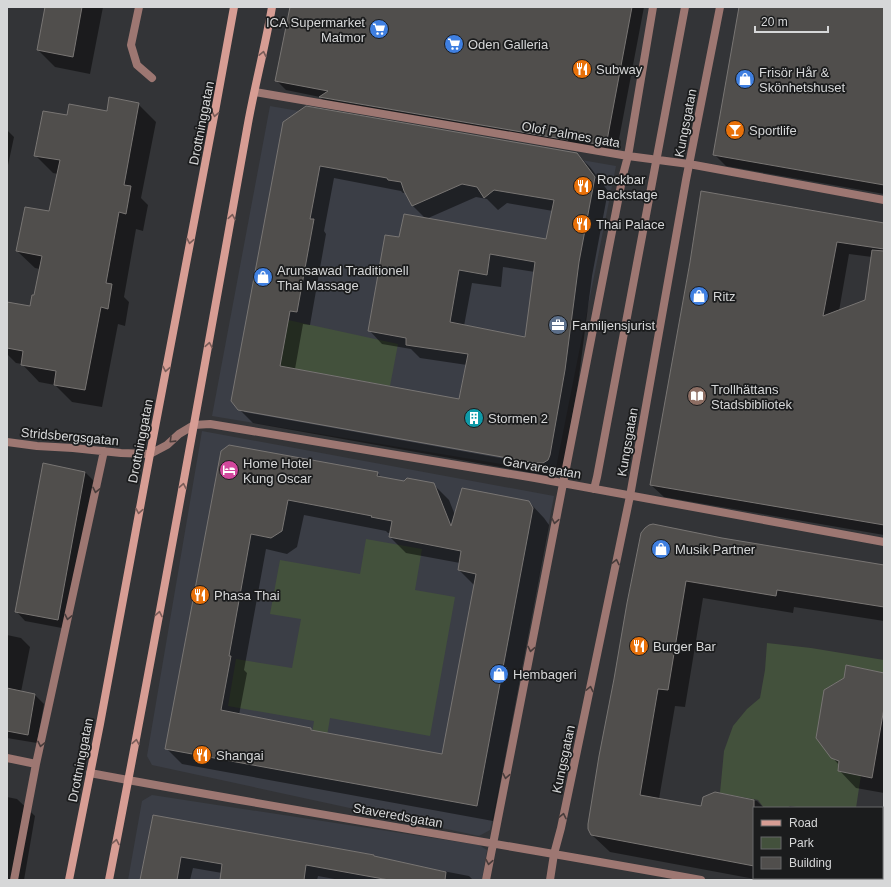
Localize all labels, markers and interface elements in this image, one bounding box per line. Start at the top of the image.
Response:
scale bar [755,8,828,34]
place label: ICA Supermarket Matmor [266,15,366,45]
text: 20 m [761,15,788,29]
supermarket icon: ICA Supermarket Matmor [368,18,390,40]
supermarket icon: Oden Galleria [443,33,465,55]
place label: Oden Galleria [468,37,549,52]
one-way arrow [259,51,267,57]
restaurant icon: Subway [571,58,593,80]
place label: Subway [596,62,643,77]
place label: Frisör Hår & Skönhetshuset [759,65,845,95]
shop icon: Frisör Hår & Skönhetshuset [734,68,756,90]
street label: Drottninggatan [186,80,217,166]
street label: Kungsgatan [672,88,699,159]
one-way arrow [211,111,220,117]
street label: Olof Palmes gata [521,118,622,151]
bar icon: Sportlife [724,119,746,141]
place label: Sportlife [749,123,797,138]
place label: Rockbar Backstage [597,172,658,202]
restaurant icon: Rockbar Backstage [572,175,594,197]
restaurant icon: Thai Palace [571,213,593,235]
one-way arrow [227,214,235,221]
place label: Thai Palace [596,217,665,232]
one-way arrow [187,238,195,245]
place label: Arunsawad Traditionell Thai Massage [277,263,409,293]
shop icon: Arunsawad Traditionell Thai Massage [252,266,274,288]
shop icon: Ritz [688,285,710,307]
place label: Ritz [713,289,735,304]
office icon: Familjensjurist [547,314,569,336]
place label: Familjensjurist [572,318,655,333]
one-way arrow [204,342,213,349]
one-way arrow [162,366,171,372]
place label: Trollhättans Stadsbibliotek [711,382,792,412]
library icon: Trollhättans Stadsbibliotek [686,385,708,407]
street label: Drottninggatan [125,398,156,484]
building icon: Stormen 2 [463,407,485,429]
street label: Kungsgatan [614,407,641,478]
place label: Stormen 2 [488,411,548,426]
street label: Stridsbergsgatan [20,425,120,448]
one-way arrow [169,435,177,443]
street label: Garvaregatan [501,453,582,482]
place label: Home Hotel Kung Oscar [243,456,312,486]
hotel icon: Home Hotel Kung Oscar [218,459,240,481]
one-way arrow [178,483,187,489]
one-way arrow [92,486,100,493]
one-way arrow [135,507,144,514]
one-way arrow [552,518,560,524]
shop icon: Musik Partner [650,538,672,560]
place label: Musik Partner [675,542,756,557]
one-way arrow [612,558,620,565]
restaurant icon: Phasa Thai [189,584,211,606]
place label: Phasa Thai [214,588,280,603]
one-way arrow [155,611,163,617]
one-way arrow [65,613,73,620]
restaurant icon: Burger Bar [628,635,650,657]
place label: Burger Bar [653,639,717,654]
one-way arrow [527,646,535,652]
shop icon: Hembageri [488,663,510,685]
place label: Hembageri [513,667,577,682]
one-way arrow [585,686,593,692]
street label: Drottninggatan [65,717,96,803]
street label: Kungsgatan [549,724,578,795]
one-way arrow [131,739,139,745]
one-way arrow [37,740,45,747]
restaurant icon: Shangai [191,744,213,766]
place label: Shangai [216,748,264,763]
one-way arrow [502,773,510,780]
street label: Staveredsgatan [352,800,444,831]
legend [753,807,883,879]
one-way arrow [559,813,567,819]
text: Road [789,816,818,830]
text: Park [789,836,815,850]
one-way arrow [112,839,120,845]
text: Building [789,856,832,870]
one-way arrow [485,859,494,865]

